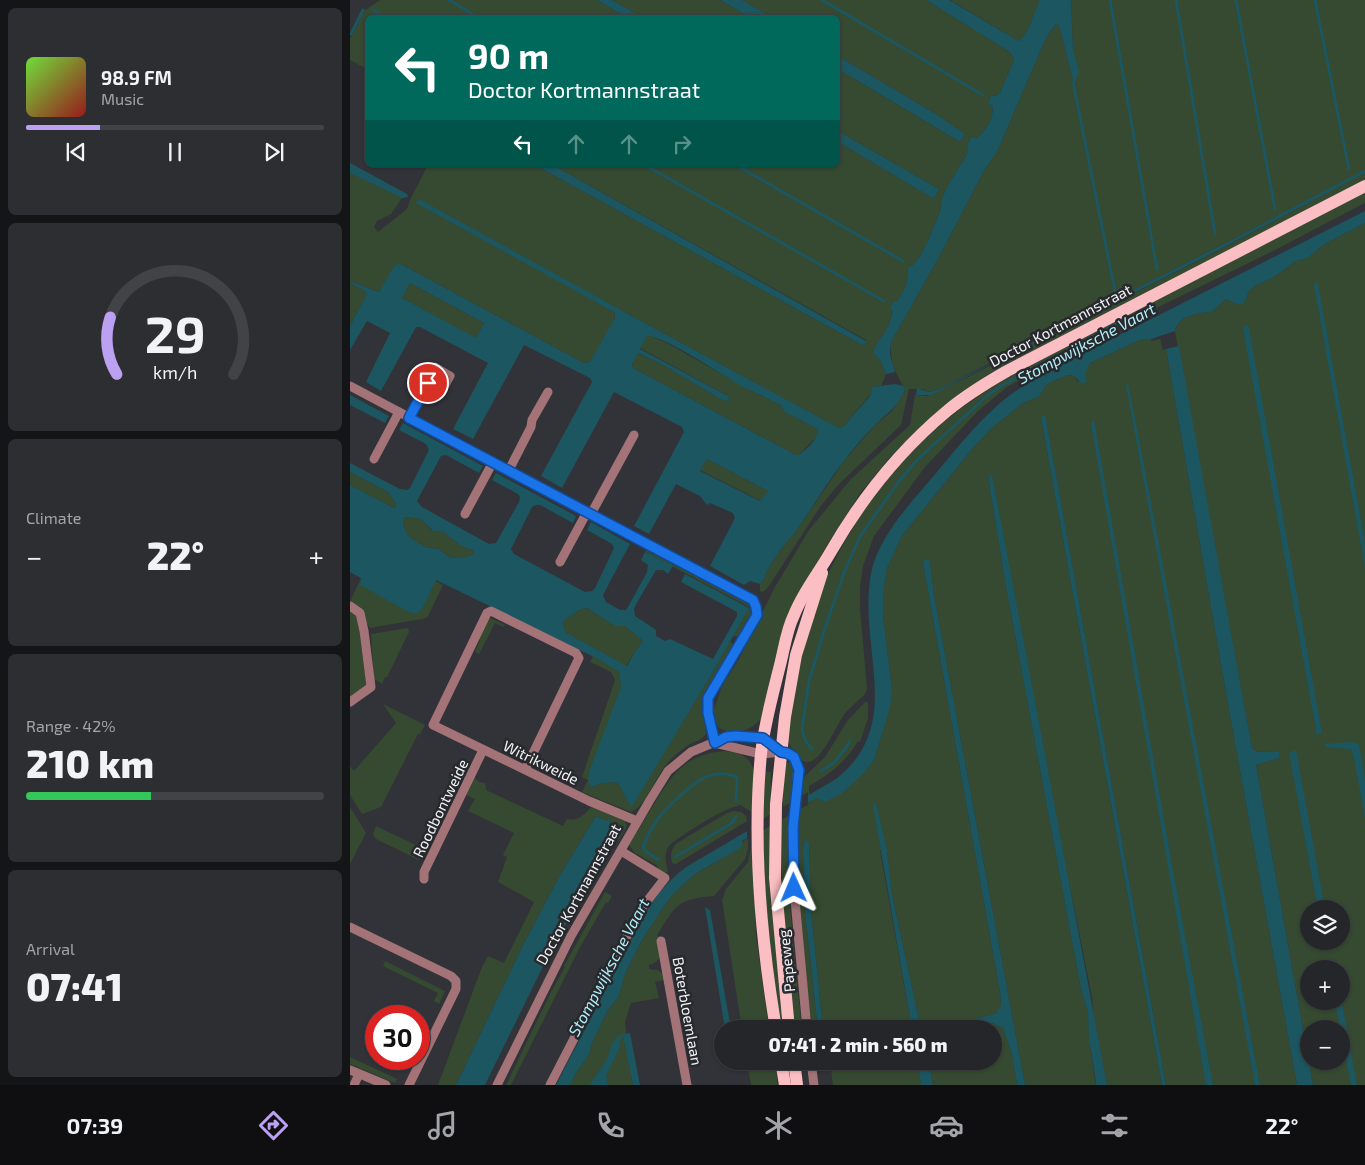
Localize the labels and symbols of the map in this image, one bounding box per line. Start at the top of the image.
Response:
street label: Doctor Kortmannstraat [986,280,1134,370]
water label: Stompwijksche Vaart [1014,298,1160,388]
pin [407,362,449,404]
street label: Witrikweide [500,736,582,788]
street label: Roodbontweide [408,756,472,860]
street label: Doctor Kortmannstraat [532,820,624,968]
position arrow [767,861,819,913]
water label: Stompwijksche Vaart [564,894,654,1040]
street label: Papeweg [774,928,798,993]
street label: Boterbloemlaan [670,955,706,1067]
speed limit sign: 30 [365,1005,430,1070]

